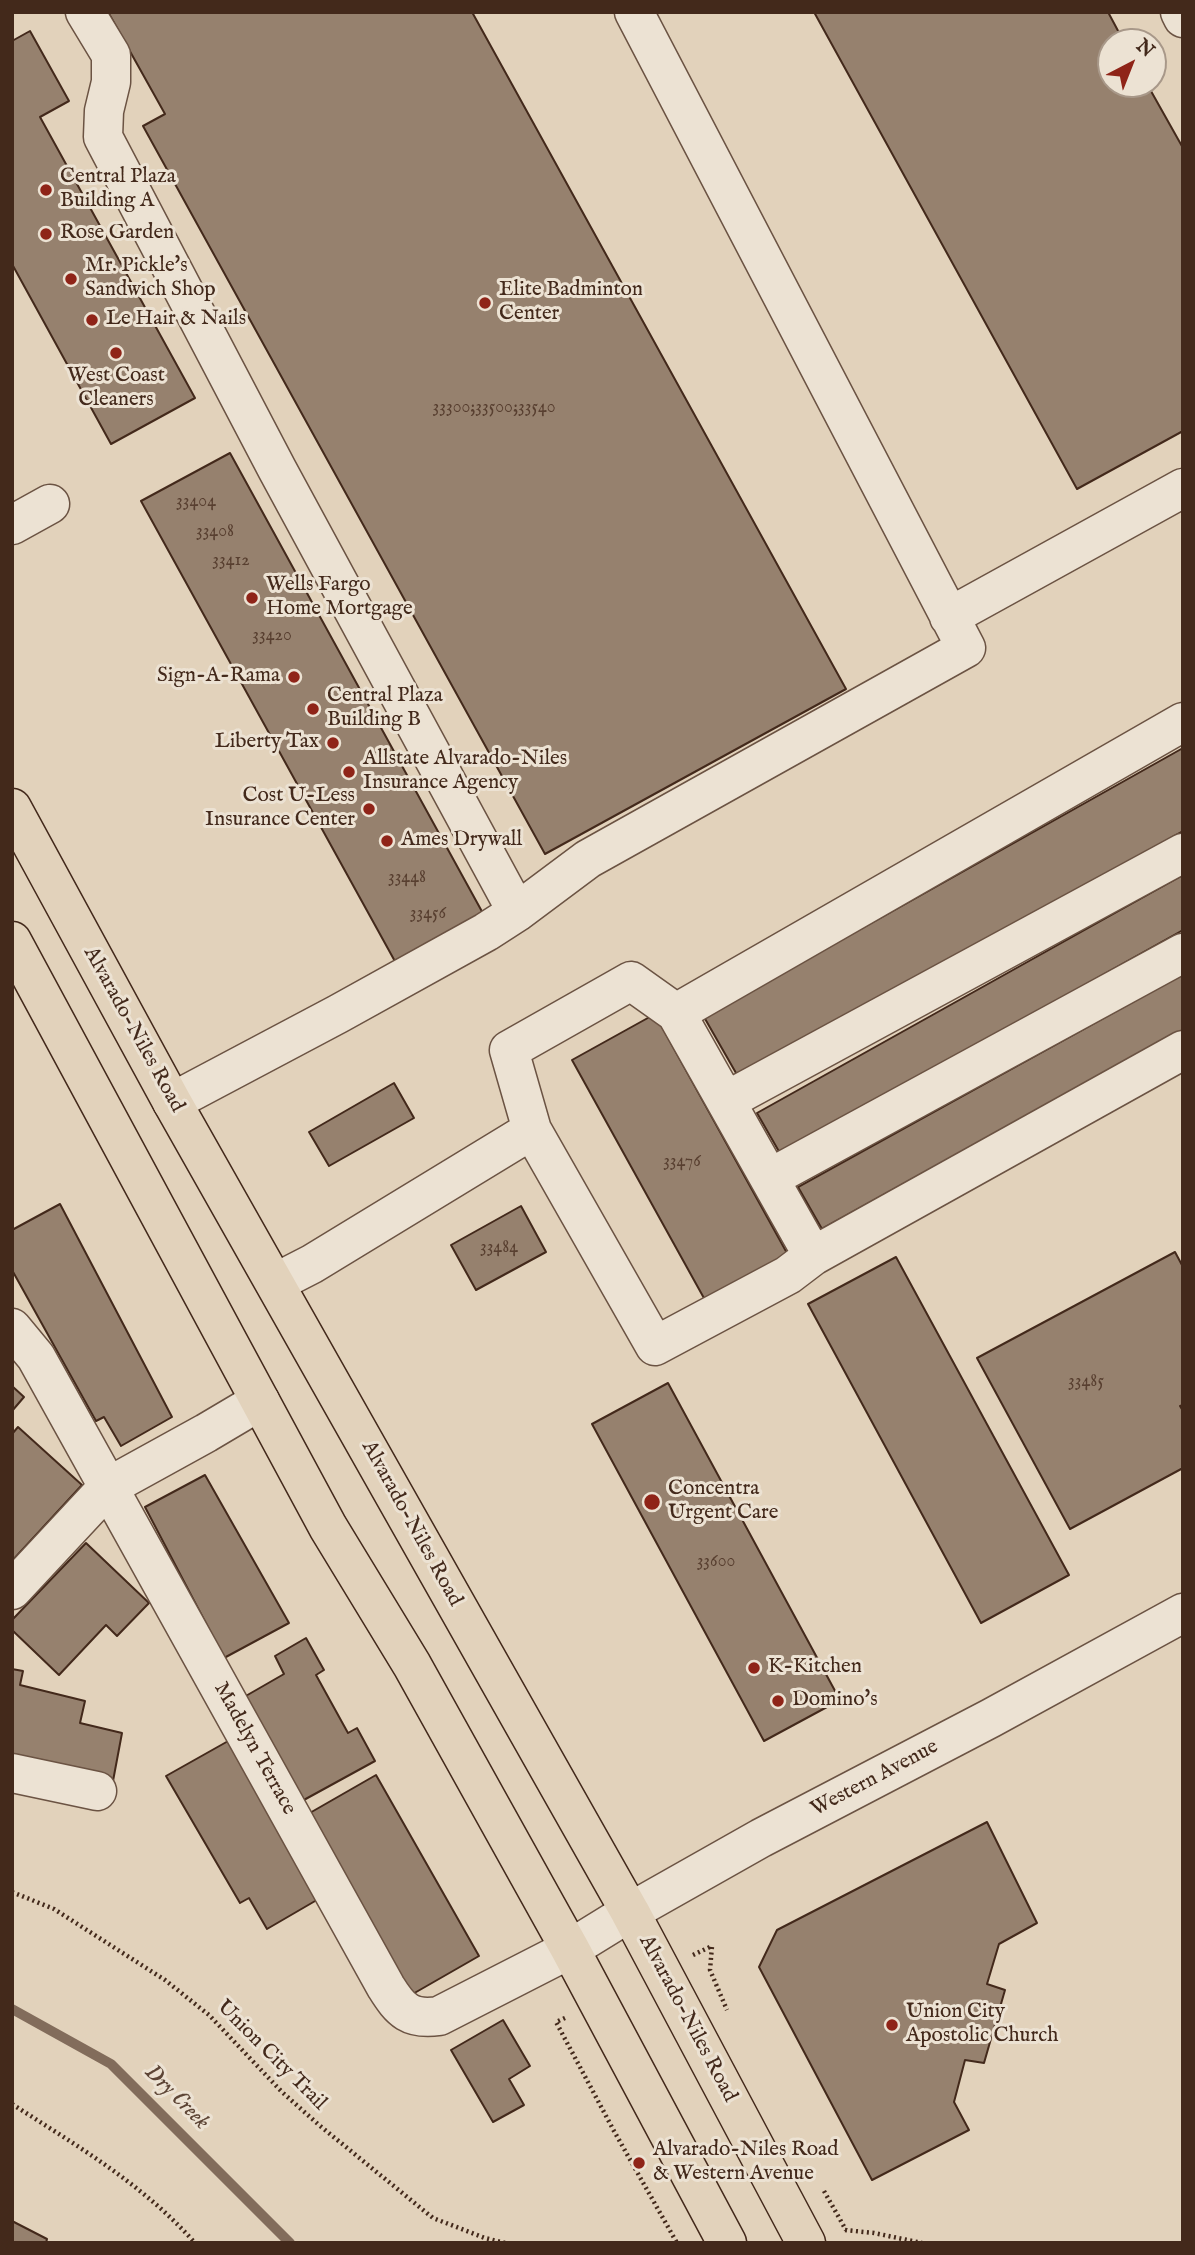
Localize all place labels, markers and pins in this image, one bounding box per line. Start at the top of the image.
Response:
place label: Central Plaza Building A [60,165,176,215]
marker: Central Plaza Building A [38,182,54,198]
place label: Rose Garden [60,221,174,247]
marker: Rose Garden [38,226,54,242]
place label: Mr. Pickle's Sandwich Shop [85,254,216,304]
marker: Mr. Pickle's Sandwich Shop [63,271,79,287]
place label: Elite Badminton Center [499,278,643,328]
marker: Elite Badminton Center [477,295,493,311]
place label: Le Hair & Nails [106,307,246,333]
marker: Le Hair & Nails [84,312,100,328]
marker: West Coast Cleaners [108,345,124,361]
place label: West Coast Cleaners [67,364,165,414]
place label: Wells Fargo Home Mortgage [266,573,413,623]
marker: Wells Fargo Home Mortgage [244,590,260,606]
place label: Sign-A-Rama [157,664,280,690]
marker: Sign-A-Rama [286,669,302,685]
place label: Central Plaza Building B [327,684,443,734]
marker: Central Plaza Building B [305,701,321,717]
place label: Liberty Tax [215,730,319,756]
marker: Liberty Tax [325,735,341,751]
place label: Allstate Alvarado-Niles Insurance Agency [363,747,567,797]
marker: Allstate Alvarado-Niles Insurance Agency [341,764,357,780]
place label: Cost U-Less Insurance Center [205,784,355,834]
marker: Cost U-Less Insurance Center [361,801,377,817]
place label: Ames Drywall [401,828,522,854]
marker: Ames Drywall [379,833,395,849]
place label: Concentra Urgent Care [668,1477,778,1527]
marker: Concentra Urgent Care [642,1492,662,1512]
place label: K-Kitchen [768,1655,862,1681]
marker: K-Kitchen [746,1660,762,1676]
place label: Domino's [792,1688,878,1714]
marker: Domino's [770,1693,786,1709]
place label: Union City Apostolic Church [906,2000,1058,2050]
marker: Union City Apostolic Church [884,2017,900,2033]
place label: Alvarado-Niles Road & Western Avenue [653,2138,838,2188]
marker: Alvarado-Niles Road & Western Avenue [631,2155,647,2171]

